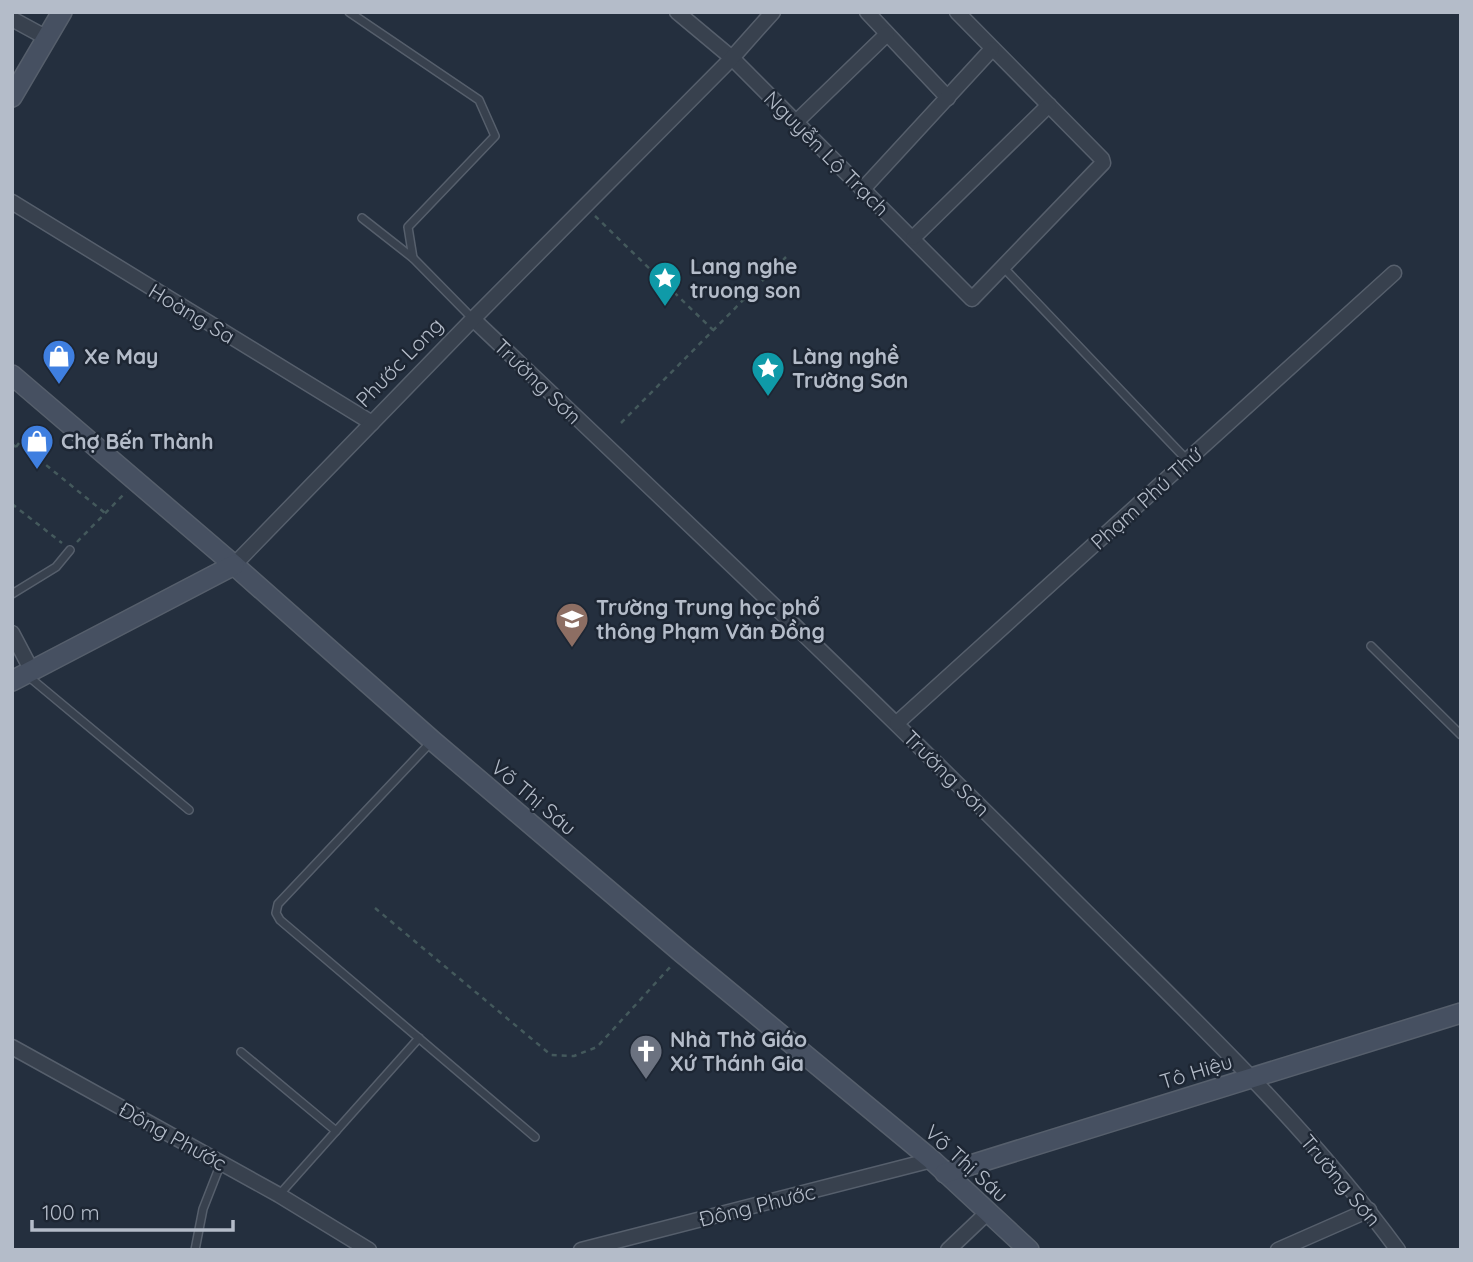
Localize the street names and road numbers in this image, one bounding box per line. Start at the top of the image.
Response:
street label: Nguyễn Lộ Trạch [759,85,895,221]
street label: Hoàng Sa [144,277,240,349]
street label: Phước Long [350,312,448,412]
street label: Trường Sơn [489,333,587,429]
street label: Phạm Phú Thứ [1085,441,1208,555]
street label: Trường Sơn [898,724,996,822]
street label: Võ Thị Sáu [486,754,582,840]
street label: Tô Hiệu [1157,1048,1235,1094]
street label: Đông Phước [115,1096,231,1176]
street label: Võ Thị Sáu [920,1119,1014,1207]
street label: Trường Sơn [1295,1129,1387,1231]
street label: Đông Phước [696,1178,818,1232]

